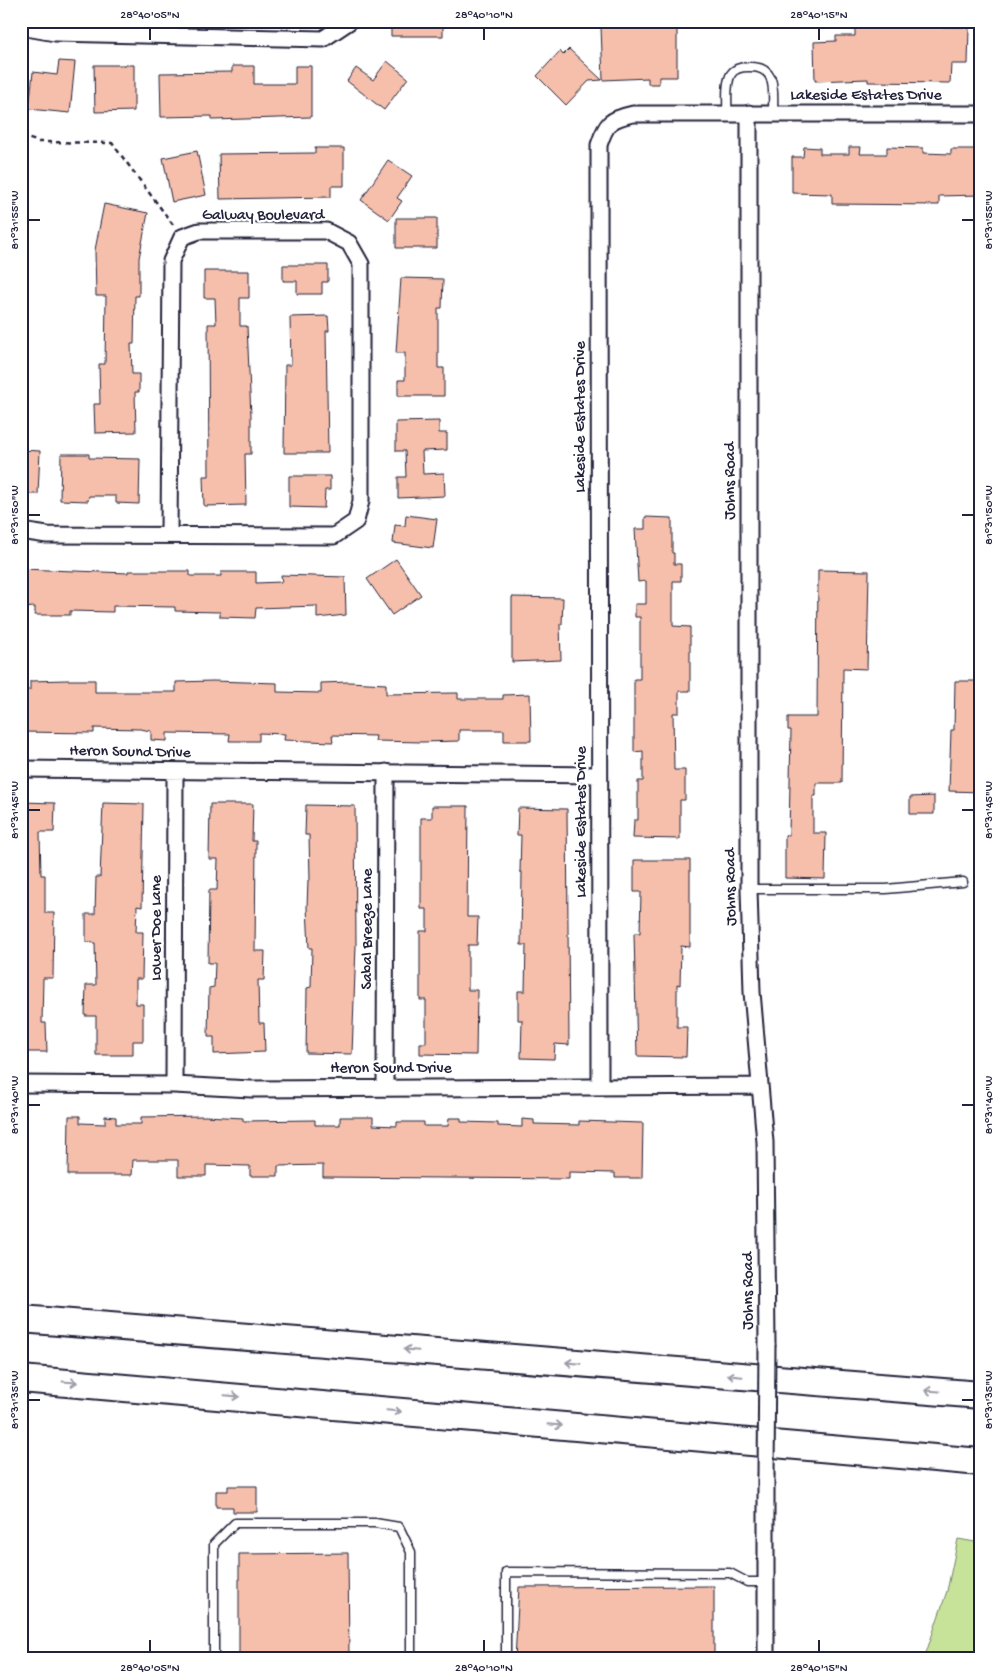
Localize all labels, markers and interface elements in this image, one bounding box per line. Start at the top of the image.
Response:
text: 28°40'05"N [120,9,180,23]
text: 28°40'10"N [455,9,513,23]
text: 28°40'15"N [790,9,848,23]
street label: Lakeside Estates Drive [790,87,943,106]
text: 81°31'55"W [9,191,23,249]
text: 81°31'55"W [983,191,997,249]
street label: Galway Boulevard [202,207,326,226]
street label: Lakeside Estates Drive [572,340,591,493]
street label: Johns Road [722,441,741,520]
text: 81°31'50"W [9,485,23,545]
text: 81°31'50"W [983,485,997,545]
street label: Heron Sound Drive [69,742,192,764]
street label: Lakeside Estates Drive [573,745,592,898]
text: 81°31'45"W [9,781,23,839]
text: 81°31'45"W [983,781,997,839]
street label: Johns Road [722,846,742,926]
street label: Sabal Breeze Lane [359,868,378,990]
street label: Lower Doe Lane [148,874,167,981]
street label: Heron Sound Drive [330,1060,453,1079]
text: 81°31'40"W [9,1076,23,1134]
text: 81°31'40"W [983,1076,997,1134]
street label: Johns Road [740,1251,759,1330]
one-way arrow [404,1346,420,1355]
one-way arrow [566,1359,582,1368]
text: 81°31'35"W [9,1371,23,1429]
text: 81°31'35"W [983,1371,997,1429]
one-way arrow [727,1372,743,1381]
one-way arrow [62,1378,78,1387]
one-way arrow [924,1387,940,1396]
one-way arrow [223,1392,239,1401]
one-way arrow [385,1406,401,1416]
one-way arrow [547,1420,563,1430]
text: 28°40'05"N [120,1662,180,1676]
text: 28°40'10"N [455,1662,513,1676]
text: 28°40'15"N [790,1662,848,1676]

